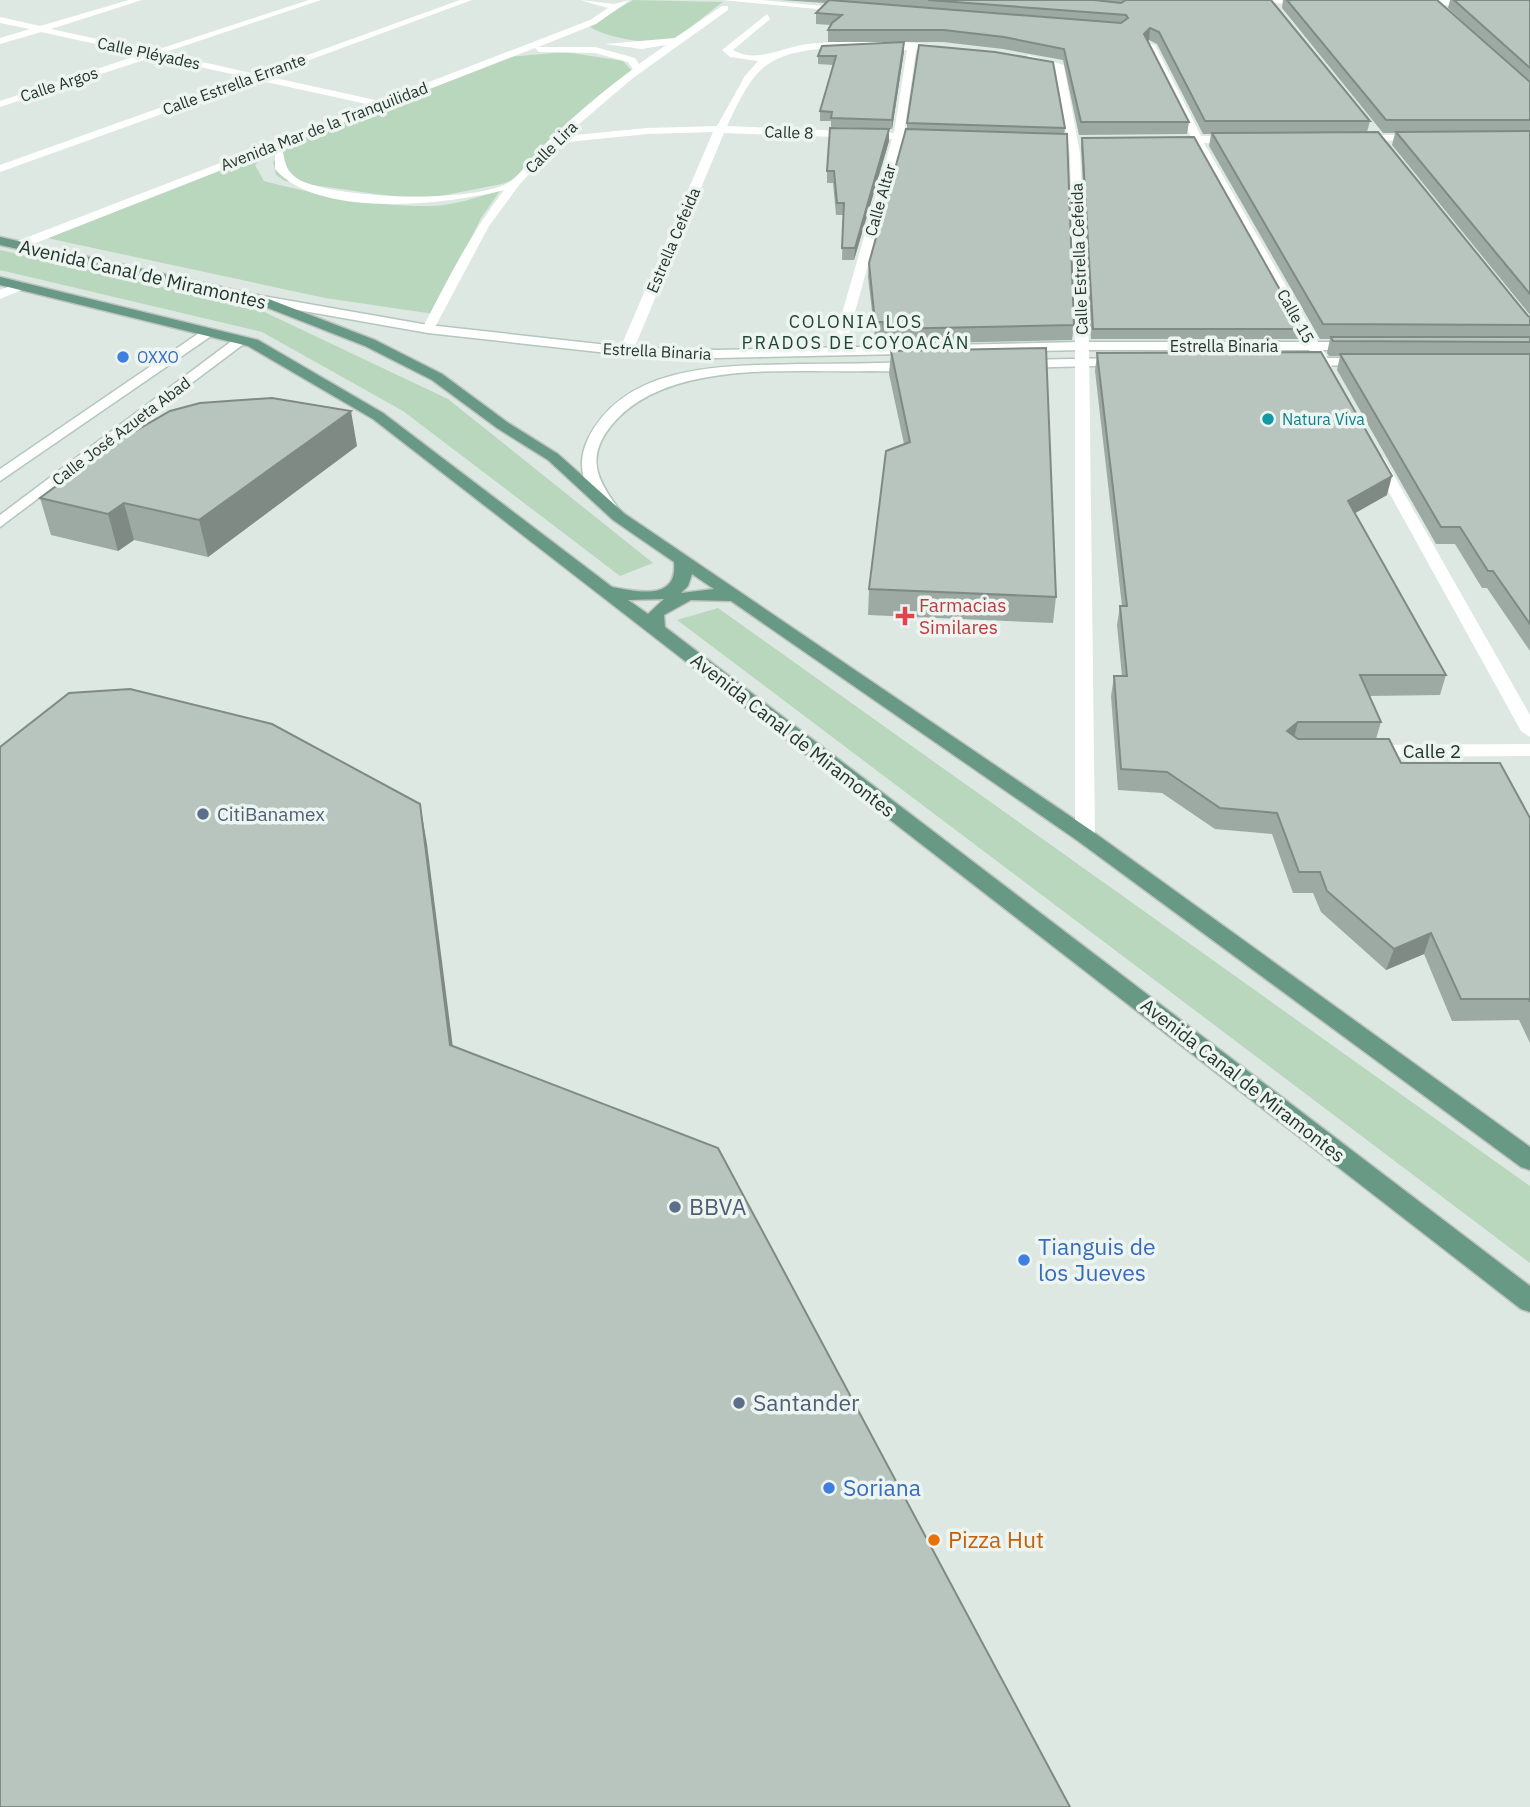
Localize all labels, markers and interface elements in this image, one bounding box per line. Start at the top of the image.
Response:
street label: Calle Pléyades [96,32,202,74]
street label: Calle Estrella Errante [160,49,308,119]
street label: Calle Argos [18,62,100,106]
street label: Avenida Mar de la Tranquilidad [217,77,431,175]
street label: Calle Lira [521,116,582,177]
street label: Calle 8 [764,121,814,143]
street label: Calle Altar [860,161,900,238]
street label: Calle Estrella Cefeida [1066,182,1092,335]
street label: Estrella Cefeida [642,184,704,296]
street label: Avenida Canal de Miramontes [17,234,269,314]
street label: Calle 15 [1273,285,1319,347]
district label: COLONIA LOS PRADOS DE COYOACÁN [742,310,970,354]
street label: Estrella Binaria [1170,336,1279,356]
street label: Estrella Binaria [602,338,712,364]
place label: OXXO [137,347,179,367]
marker: OXXO [115,349,131,365]
street label: Calle José Azueta Abad [48,372,194,490]
place label: Natura Viva [1282,409,1365,429]
marker: Natura Viva [1260,411,1276,427]
place label: Farmacias Similares [919,593,1006,639]
marker: Farmacias Similares [897,608,913,624]
street label: Avenida Canal de Miramontes [686,648,900,822]
street label: Calle 2 [1403,739,1461,763]
place label: CitiBanamex [217,802,325,826]
marker: CitiBanamex [195,806,211,822]
street label: Avenida Canal de Miramontes [1136,993,1350,1167]
place label: BBVA [689,1191,747,1221]
marker: BBVA [667,1199,683,1215]
place label: Tianguis de los Jueves [1038,1231,1156,1287]
marker: Tianguis de los Jueves [1016,1252,1032,1268]
place label: Santander [753,1387,860,1417]
marker: Santander [731,1395,747,1411]
place label: Soriana [843,1472,921,1502]
marker: Soriana [821,1480,837,1496]
place label: Pizza Hut [948,1524,1044,1554]
marker: Pizza Hut [926,1532,942,1548]

